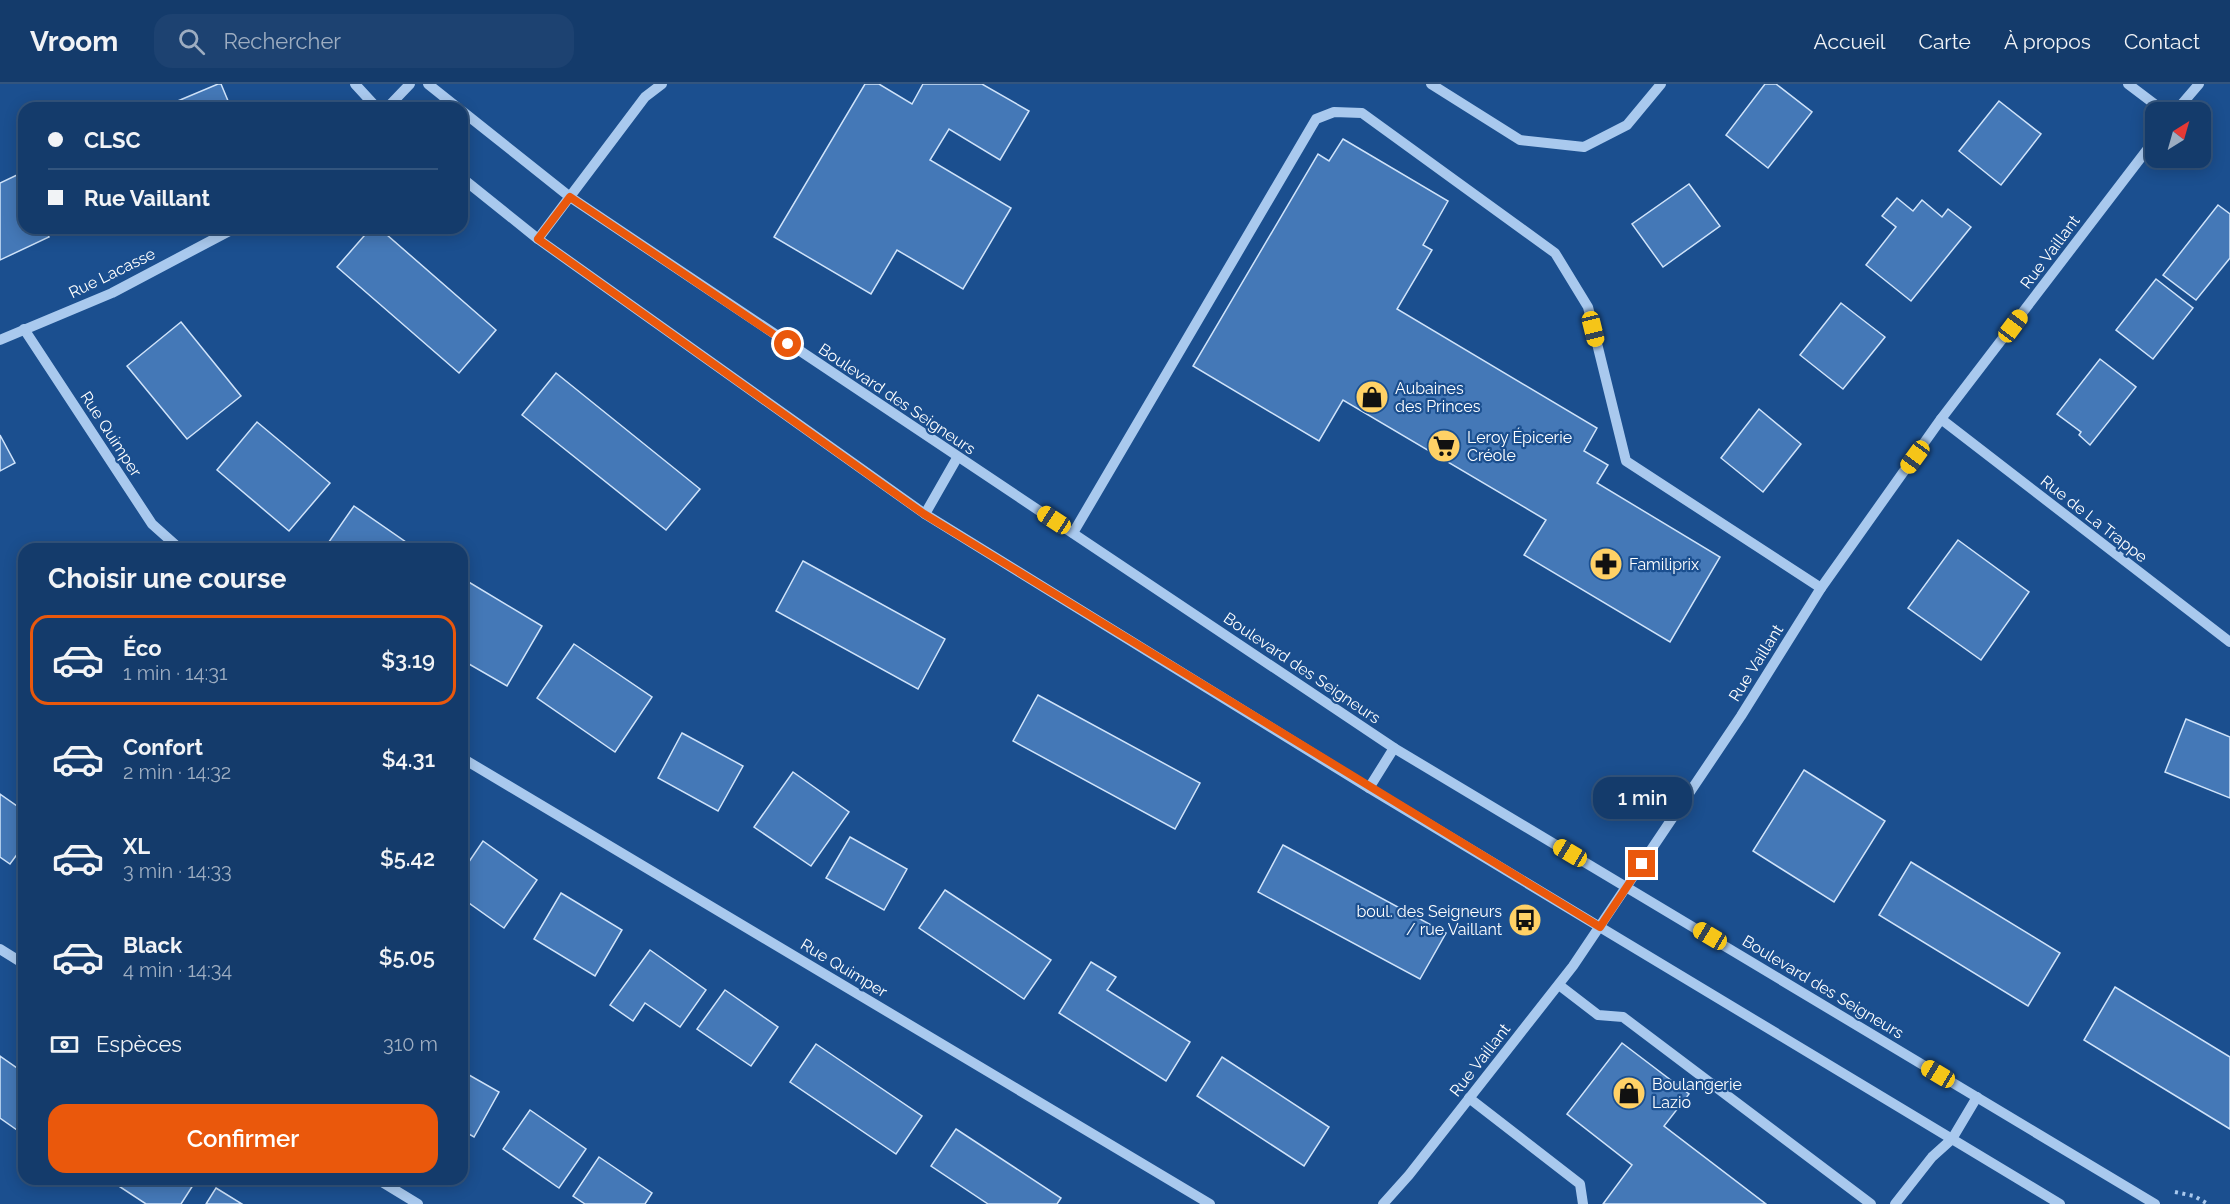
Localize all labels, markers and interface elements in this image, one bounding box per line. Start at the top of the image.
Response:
search box [154,14,574,68]
text: Vroom [30,25,118,58]
icon: search [175,25,208,58]
text: Rechercher [223,28,341,54]
text: Accueil [1814,29,1886,54]
text: Carte [1919,29,1971,54]
text: À propos [2004,29,2091,54]
text: Contact [2124,29,2200,54]
north arrow [2145,102,2211,168]
map controls [2145,102,2211,168]
text: CLSC [84,127,141,153]
text: Rue Vaillant [84,185,210,211]
street label: Rue Vaillant [2016,211,2084,292]
street label: Rue Lacasse [66,244,158,302]
car [1995,306,2031,346]
car [1580,309,1606,349]
route start [774,330,801,357]
street label: Boulevard des Seigneurs [815,339,979,459]
shop icon: Aubaines des Princes [1354,379,1390,415]
place label: Aubaines des Princes [1395,379,1481,416]
street label: Rue Quimper [76,388,146,481]
place label: Leroy Épicerie Créole [1467,427,1572,465]
supermarket icon: Leroy Épicerie Créole [1426,428,1462,464]
car [1897,437,1933,477]
street label: Rue de La Trappe [2037,471,2151,567]
car [1034,503,1074,537]
pharmacy icon: Familiprix [1588,546,1624,582]
place label: Familiprix [1629,555,1699,574]
text: Choisir une course [48,563,286,594]
street label: Boulevard des Seigneurs [1220,608,1384,728]
street label: Rue Vaillant [1725,621,1787,705]
icon: car [51,633,105,687]
text: Éco [123,635,162,661]
text: $3.19 [381,647,435,673]
text: 1 min · 14:31 [123,661,228,685]
icon: car [51,732,105,786]
text: Confort [123,734,203,760]
text: $4.31 [382,746,435,772]
text: 2 min · 14:32 [123,760,231,784]
callout: 1 min [1592,777,1692,819]
text: 1 min [1618,786,1667,810]
icon: car [51,831,105,885]
text: XL [123,833,150,859]
car [1550,836,1590,870]
text: $5.42 [380,845,435,871]
route end [1628,850,1655,877]
text: 3 min · 14:33 [123,859,232,883]
place label: boul. des Seigneurs / rue Vaillant [1356,902,1503,939]
bus stop icon: boul. des Seigneurs / rue Vaillant [1507,902,1543,938]
car [1690,919,1730,953]
icon: car [51,930,105,984]
street label: Boulevard des Seigneurs [1739,931,1907,1043]
text: Black [123,932,182,958]
street label: Rue Quimper [797,935,891,1002]
text: $5.05 [379,944,435,970]
text: 4 min · 14:34 [123,958,232,982]
street label: Rue Vaillant [1446,1019,1515,1100]
icon: cash [48,1028,81,1061]
text: Espèces [96,1031,182,1057]
text: 310 m [383,1032,438,1056]
car [1918,1057,1958,1091]
shop icon: Boulangerie Lazio [1611,1075,1647,1111]
place label: Boulangerie Lazio [1652,1075,1742,1112]
button: Confirmer [48,1104,438,1173]

